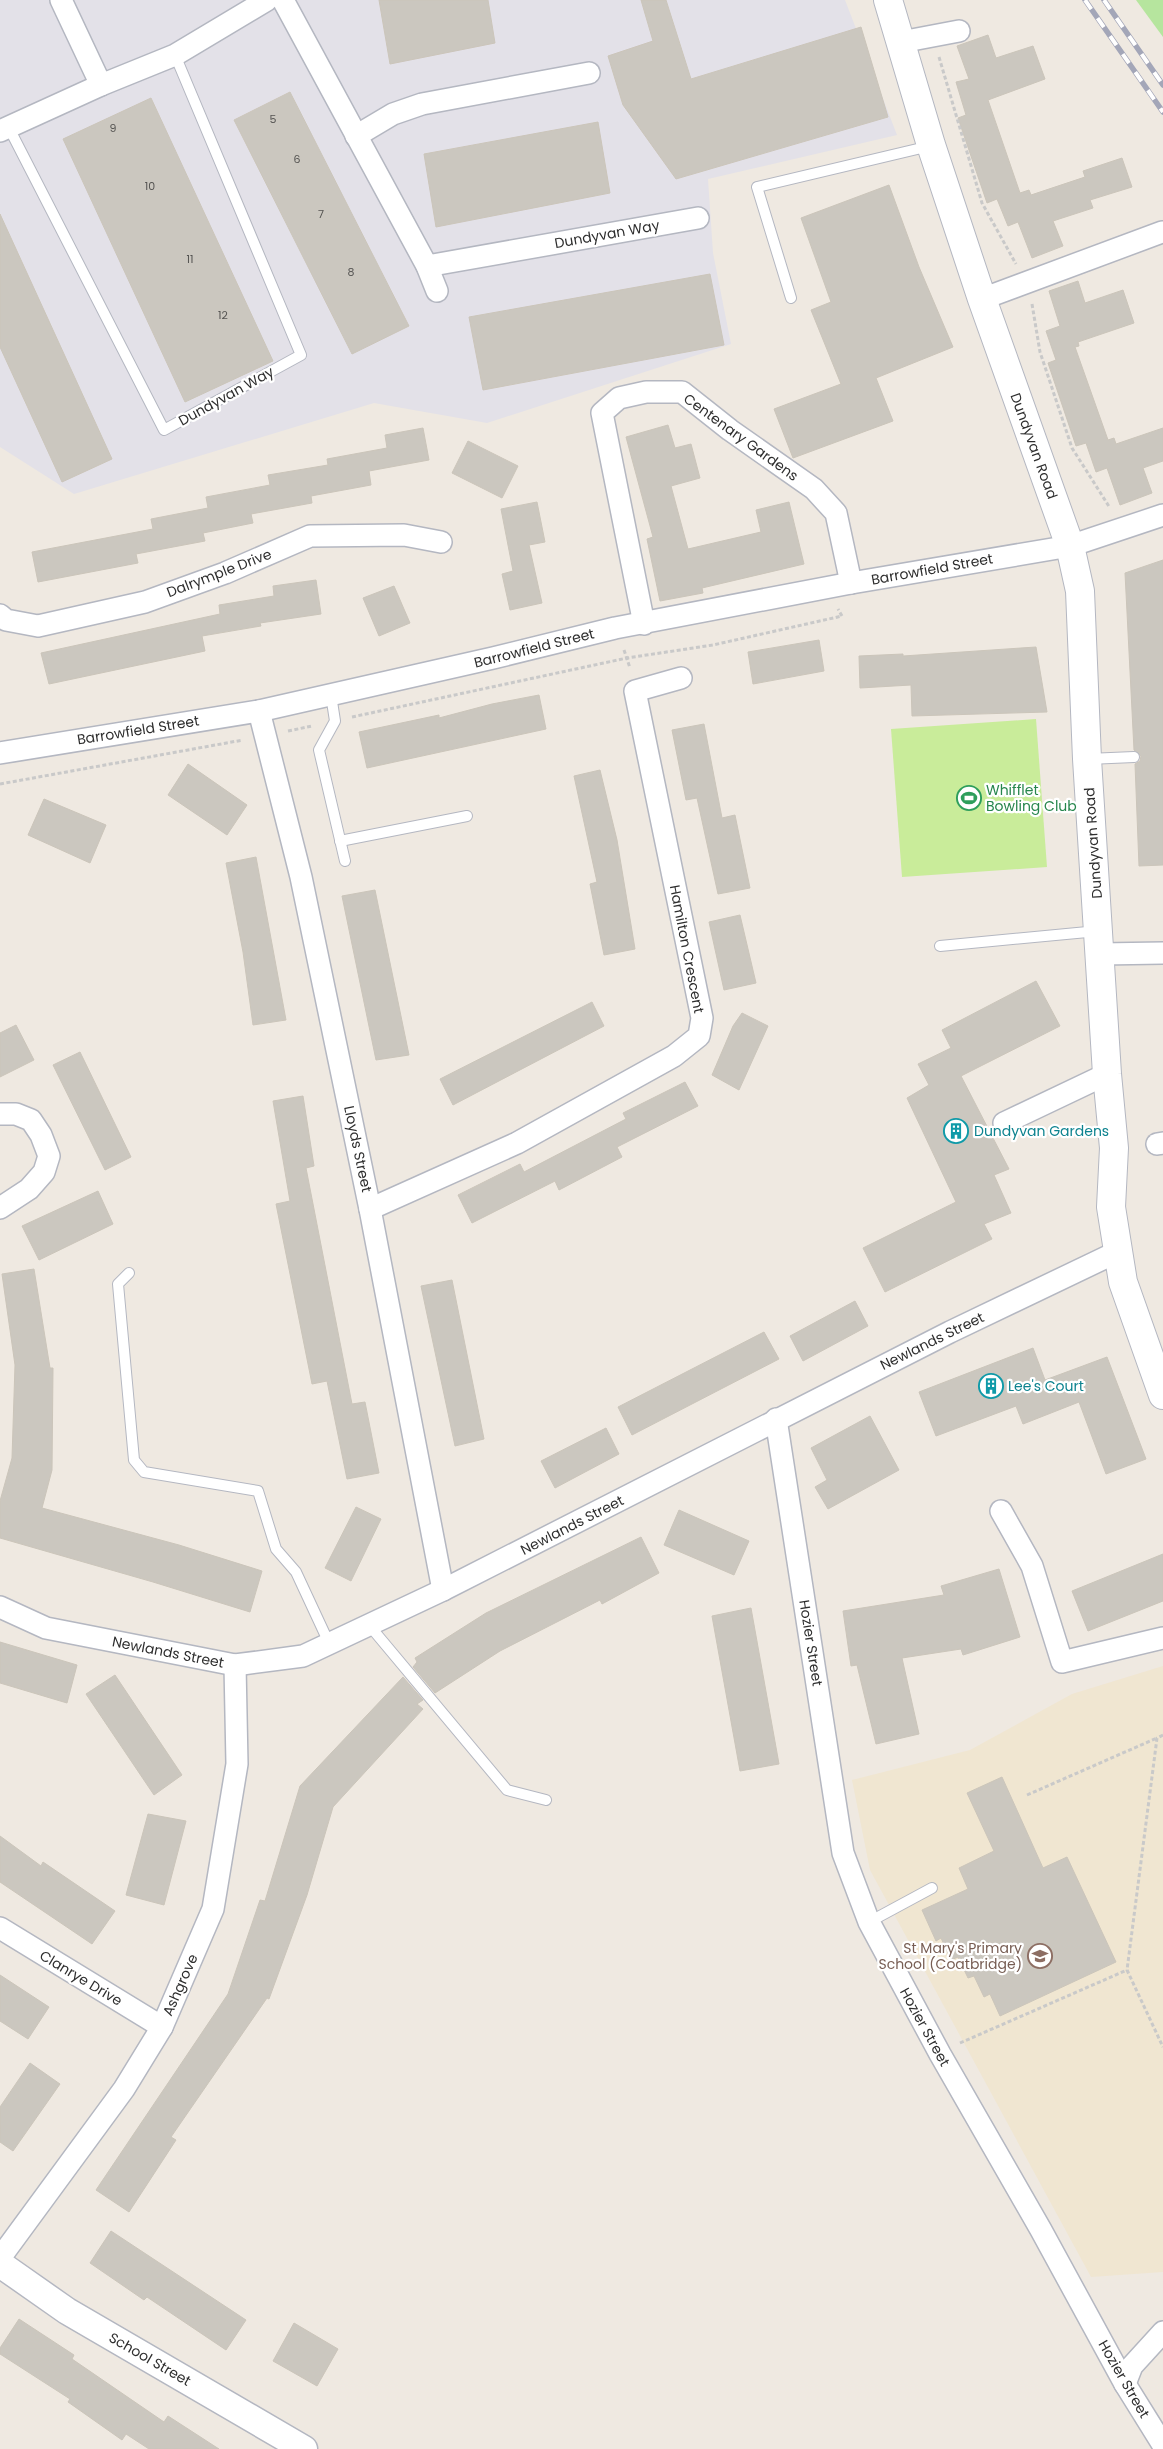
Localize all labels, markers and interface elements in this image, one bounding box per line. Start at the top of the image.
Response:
house number: 5 [270,111,277,127]
house number: 9 [110,120,117,136]
house number: 6 [294,151,301,167]
house number: 10 [145,178,155,194]
house number: 7 [318,206,324,222]
street label: Dundyvan Way [553,215,661,253]
house number: 11 [186,251,194,267]
house number: 8 [348,264,355,280]
house number: 12 [218,307,228,323]
street label: Dundyvan Way [175,361,277,430]
street label: Centenary Gardens [680,389,802,485]
street label: Dundyvan Road [1006,390,1062,502]
street label: Dalrymple Drive [164,544,275,602]
street label: Barrowfield Street [870,548,994,590]
street label: Barrowfield Street [472,623,596,673]
street label: Barrowfield Street [76,710,200,750]
place label: Whifflet Bowling Club [986,780,1077,816]
sports icon: Whifflet Bowling Club [956,785,982,811]
street label: Dundyvan Road [1079,787,1107,899]
street label: Hamilton Crescent [665,883,709,1015]
street label: Lloyds Street [339,1104,377,1194]
building icon: Dundyvan Gardens [943,1118,969,1144]
place label: Dundyvan Gardens [974,1121,1109,1141]
street label: Newlands Street [877,1307,987,1375]
building icon: Lee's Court [978,1373,1004,1399]
place label: Lee's Court [1008,1376,1084,1396]
street label: Newlands Street [517,1490,627,1560]
street label: Hozier Street [794,1598,828,1688]
street label: Newlands Street [110,1631,226,1673]
place label: St Mary's Primary School (Coatbridge) [878,1938,1022,1974]
school or university icon: St Mary's Primary School (Coatbridge) [1027,1943,1053,1969]
street label: Clanrye Drive [36,1945,126,2011]
street label: Ashgrove [157,1951,203,2019]
street label: Hozier Street [895,1984,955,2070]
street label: School Street [105,2327,195,2391]
street label: Hozier Street [1094,2336,1154,2422]

